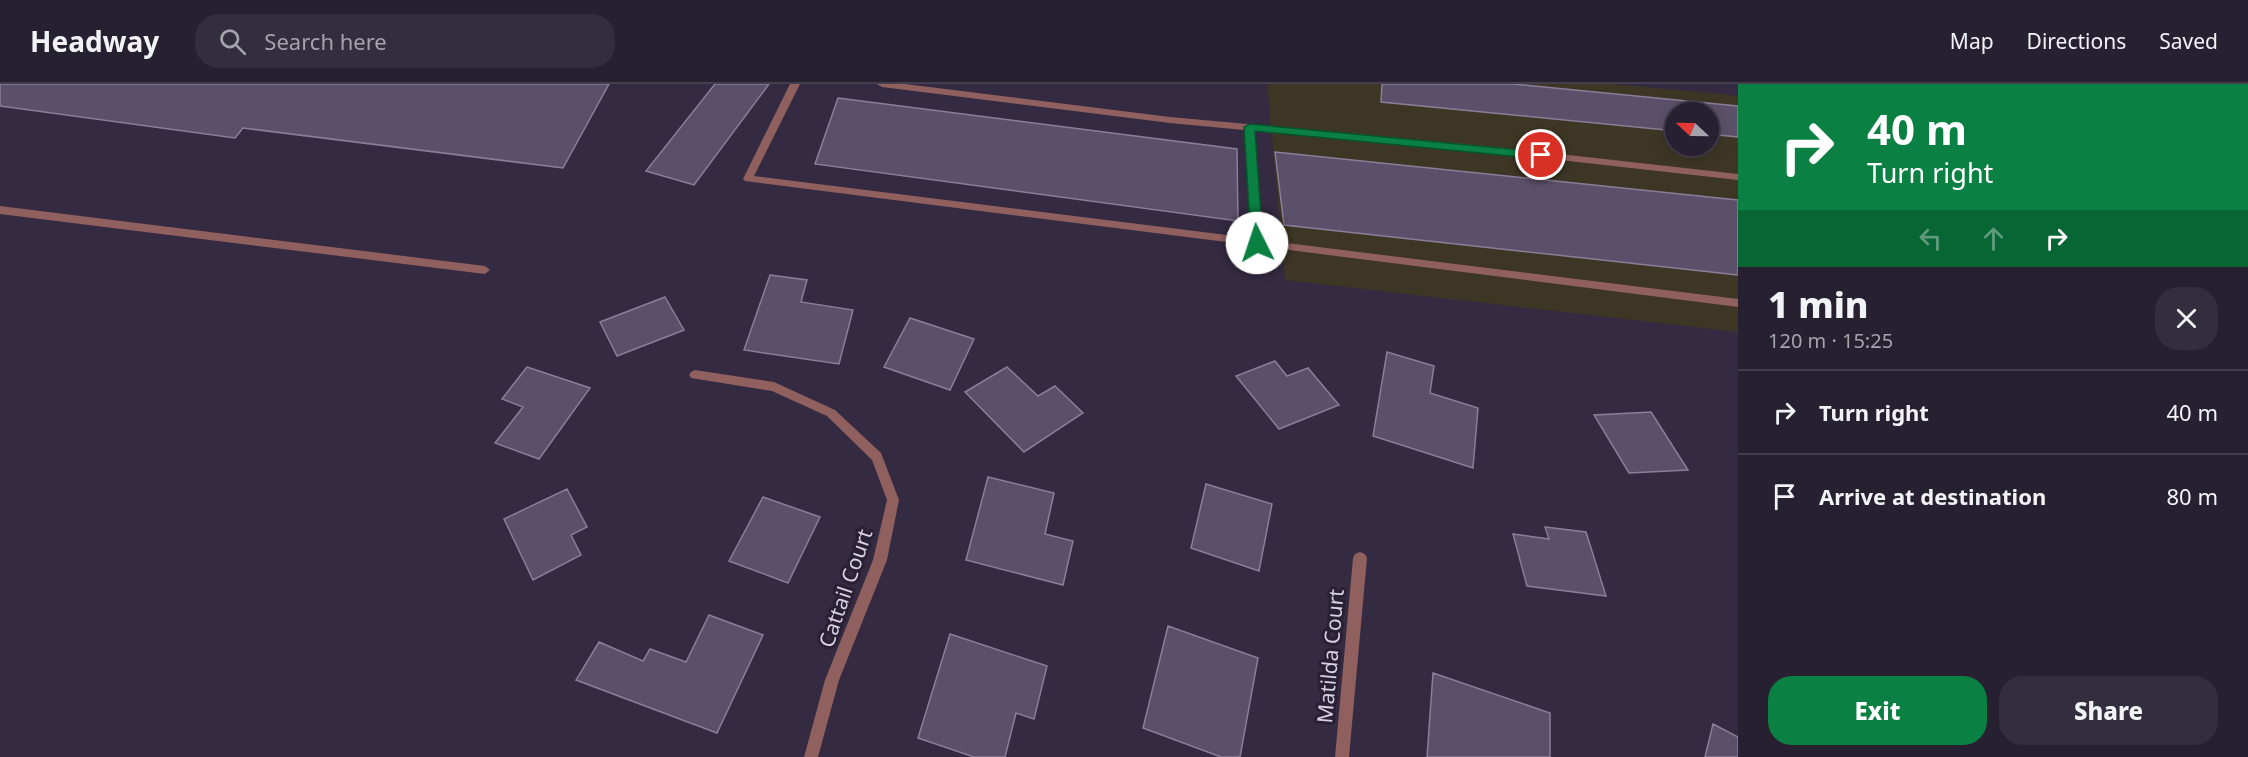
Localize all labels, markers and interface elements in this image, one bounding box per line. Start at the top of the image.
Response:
search box [195,14,615,68]
text: Headway [30,22,159,60]
icon: search [216,25,249,58]
text: Search here [264,26,387,56]
text: Map [1950,27,1994,55]
text: Directions [2027,27,2126,55]
text: Saved [2159,27,2218,55]
text: 40 m [1867,100,1967,157]
north arrow [1665,102,1719,156]
map controls [1665,102,1719,156]
icon: right [1768,108,1846,186]
pin [1515,129,1566,180]
icon: arrive [1524,138,1557,171]
text: Turn right [1867,154,1993,191]
position arrow [1225,211,1289,275]
icon: left [1914,222,1947,255]
icon: ahead [1977,222,2010,255]
icon: right [2040,222,2073,255]
text: 1 min [1768,280,1869,329]
button: close [2155,287,2218,350]
text: 120 m · 15:25 [1768,327,1893,354]
icon: right [1768,396,1801,429]
text: Turn right [1819,397,1929,427]
text: 40 m [2167,397,2218,427]
icon: arrive [1768,480,1801,513]
text: Arrive at destination [1819,481,2046,511]
text: 80 m [2167,481,2218,511]
street label: Cattail Court [812,525,878,651]
street label: Matilda Court [1310,587,1350,724]
button: Exit [1768,676,1987,745]
button: Share [1999,676,2218,745]

